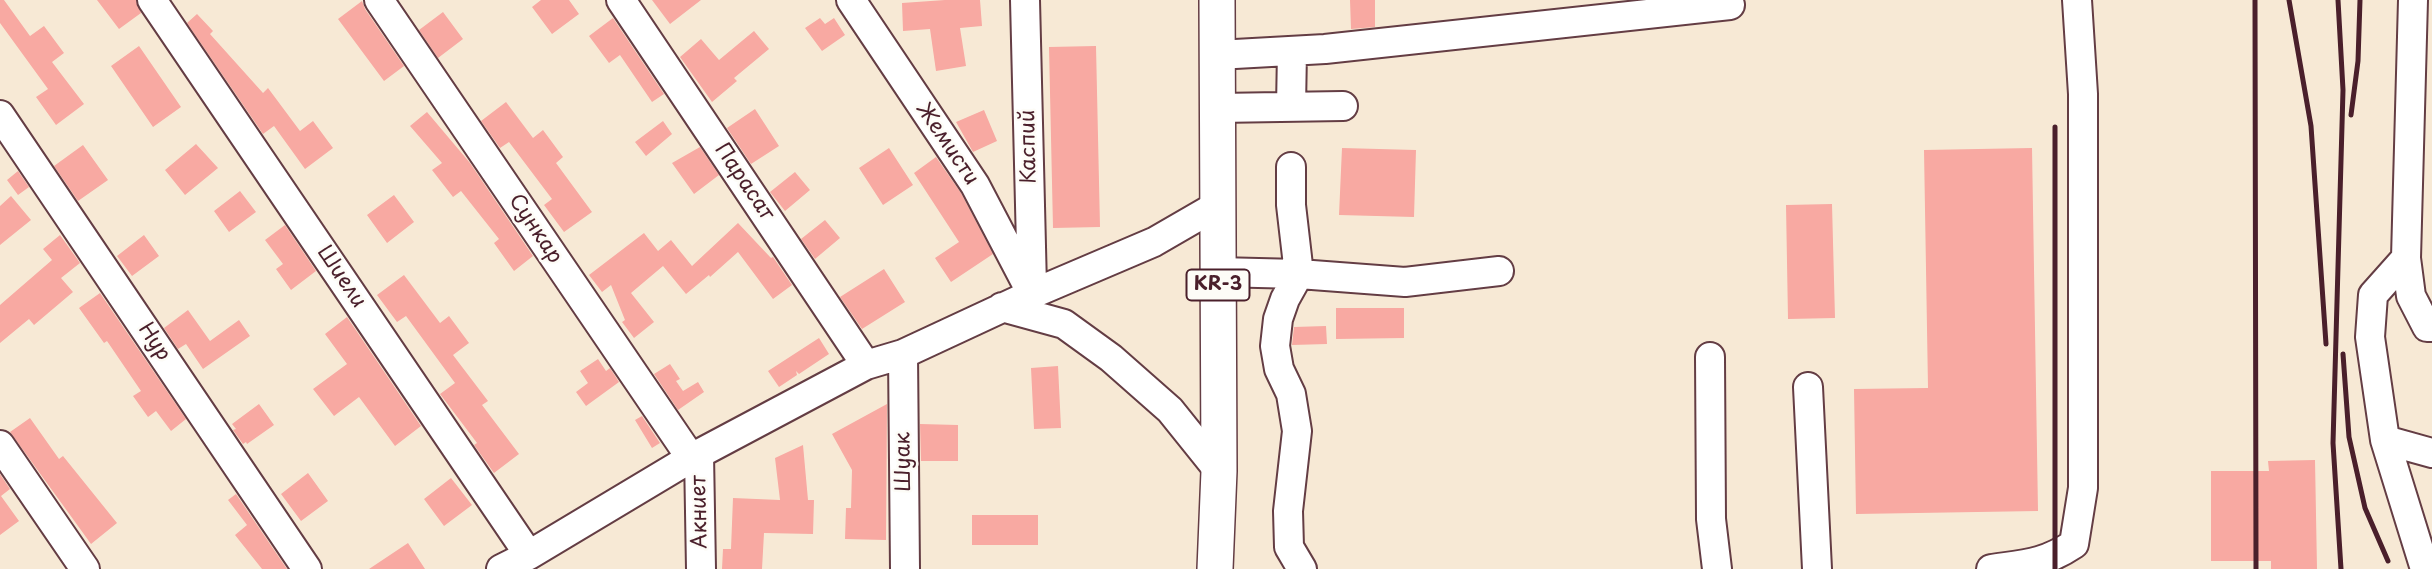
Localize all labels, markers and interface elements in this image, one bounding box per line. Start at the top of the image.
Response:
street label: Жемисти [910,98,984,190]
street label: Каспий [1016,110,1042,184]
street label: Парасат [709,138,779,226]
street label: Сункар [503,190,567,268]
street label: Шиели [311,241,371,313]
road number: KR-3 [1186,270,1250,300]
street label: Нур [132,318,176,366]
street label: Шуак [891,432,917,492]
street label: Акниет [687,475,713,549]

